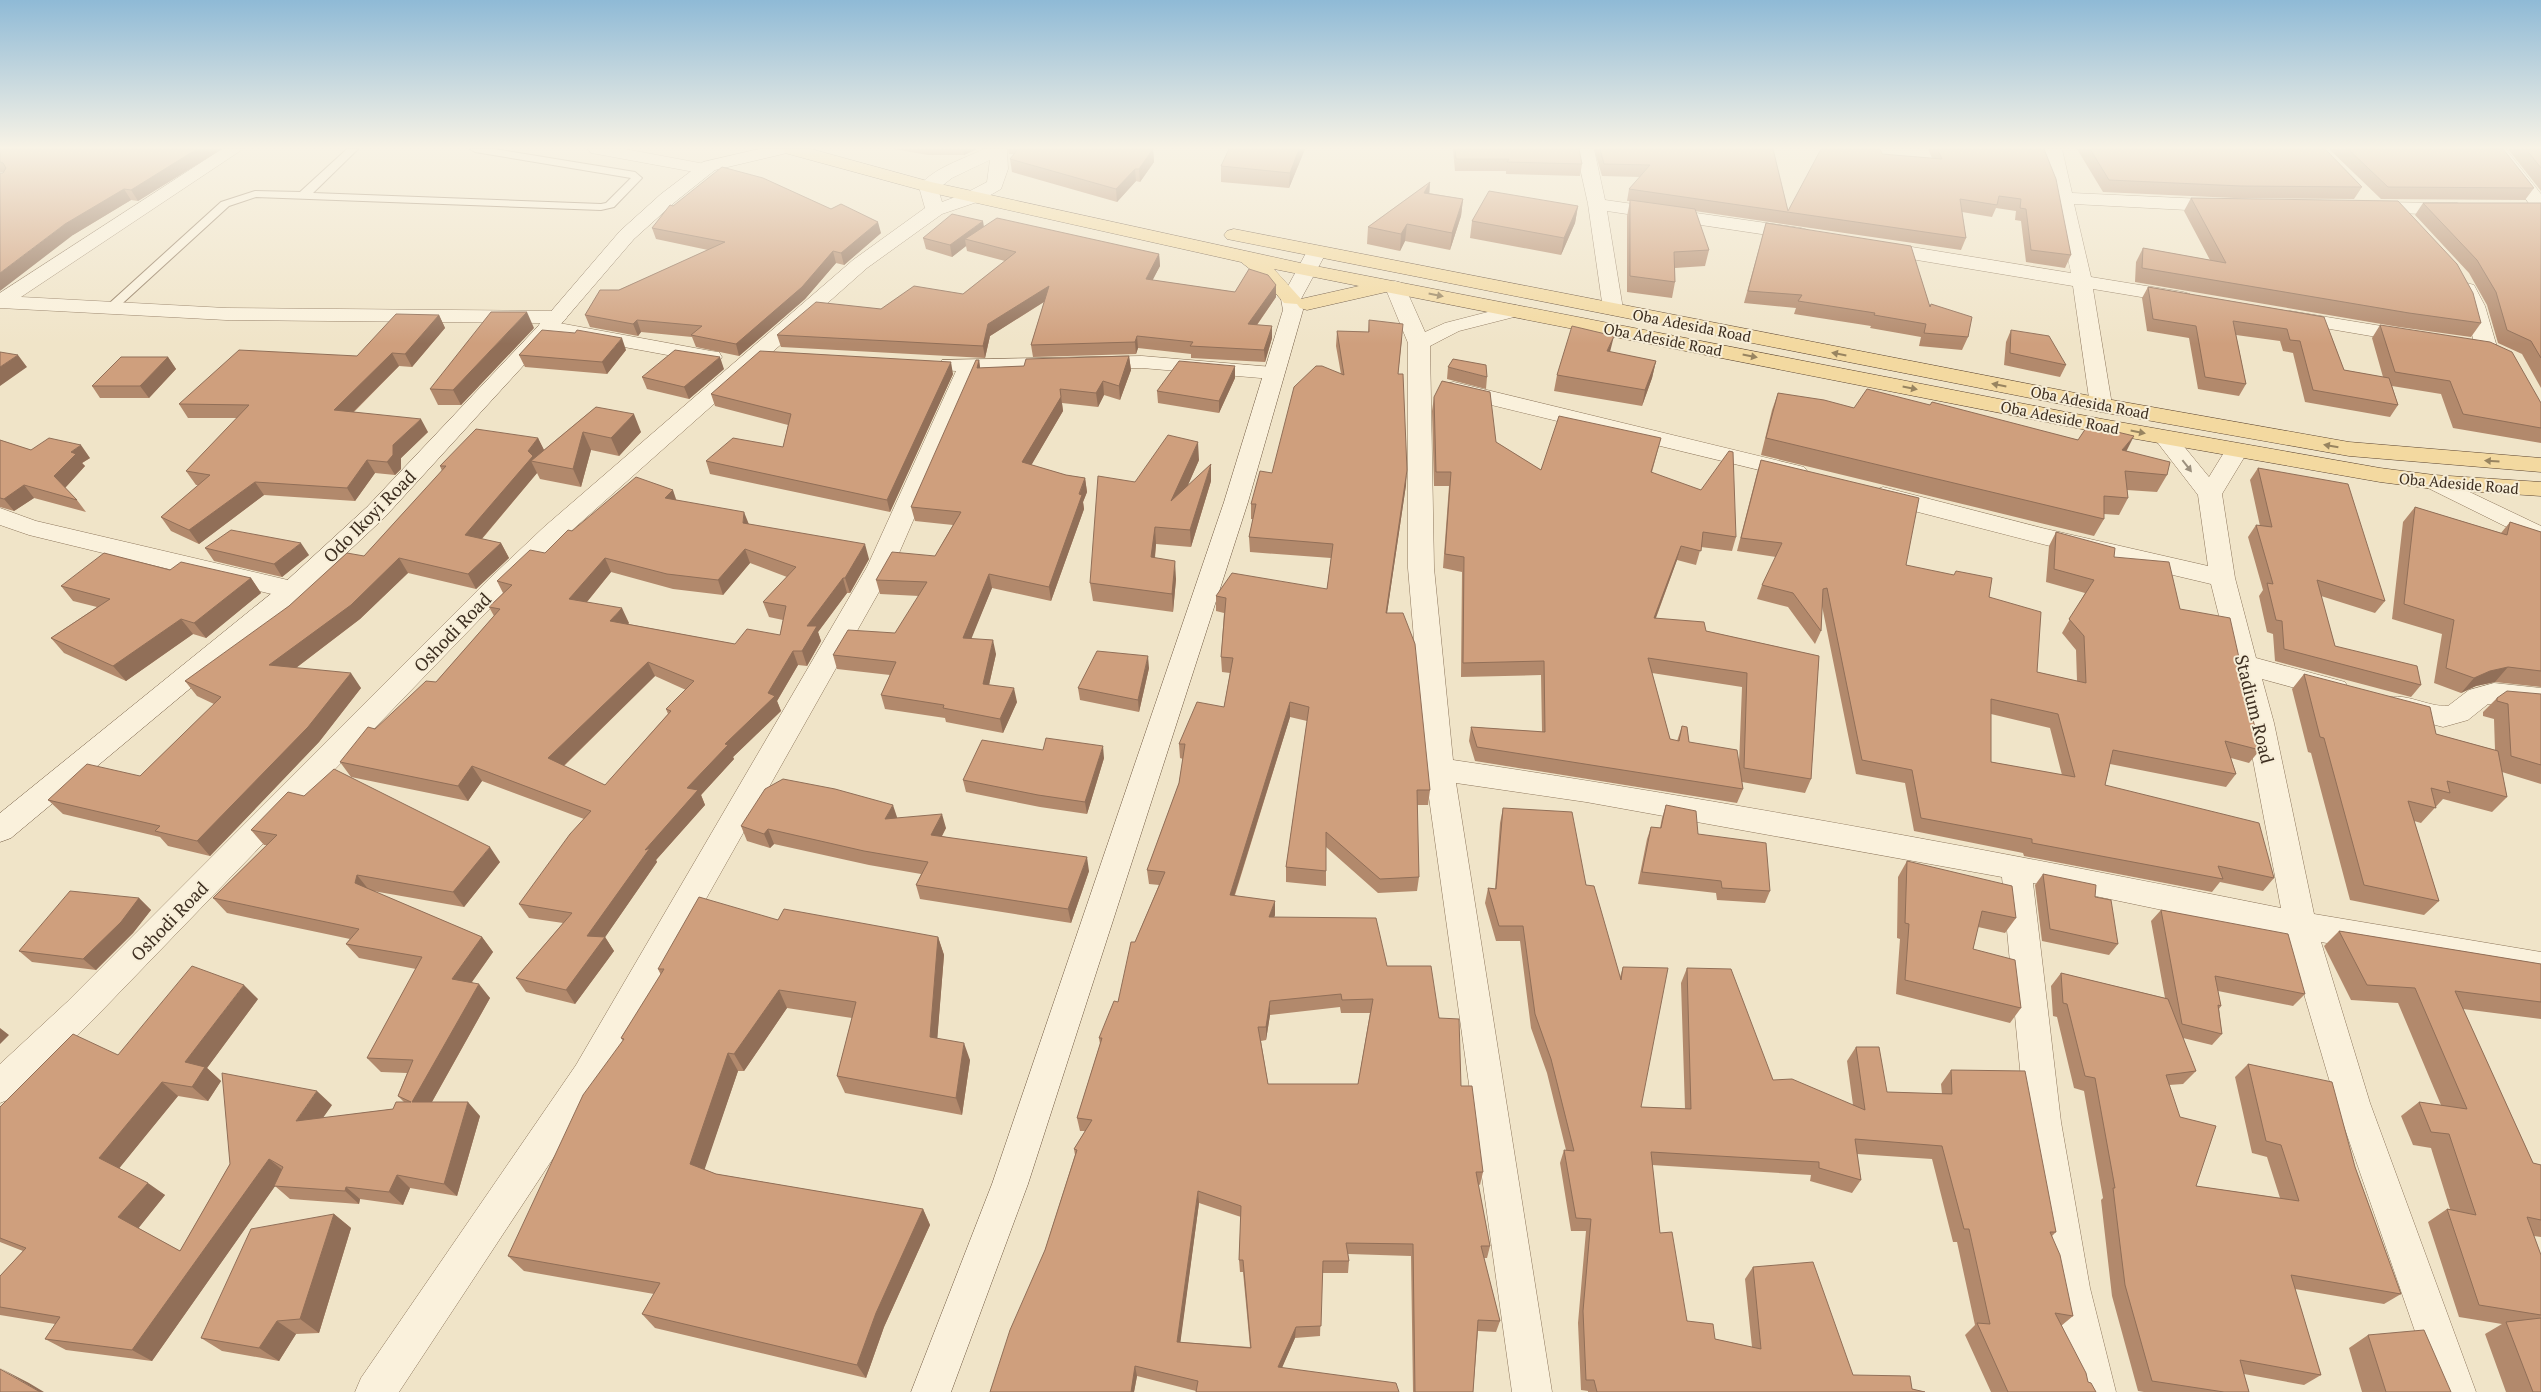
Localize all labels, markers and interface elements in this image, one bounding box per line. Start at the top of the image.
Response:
one-way arrow [1428,291,1444,299]
street label: Oba Adesida Road [1631,304,1753,346]
street label: Oba Adeside Road [1602,318,1724,360]
one-way arrow [1831,349,1847,357]
one-way arrow [1743,352,1758,360]
one-way arrow [1991,381,2006,389]
street label: Oba Adesida Road [2029,381,2151,423]
one-way arrow [1902,384,1918,392]
street label: Oba Adeside Road [1999,396,2121,438]
one-way arrow [2130,429,2146,437]
one-way arrow [2323,442,2338,450]
one-way arrow [2484,457,2500,465]
one-way arrow [2182,459,2193,472]
street label: Odo Ikoyi Road [317,464,421,568]
street label: Oba Adeside Road [2398,468,2520,498]
street label: Oshodi Road [408,587,496,677]
street label: Stadium Road [2230,652,2280,766]
street label: Oshodi Road [125,876,213,966]

